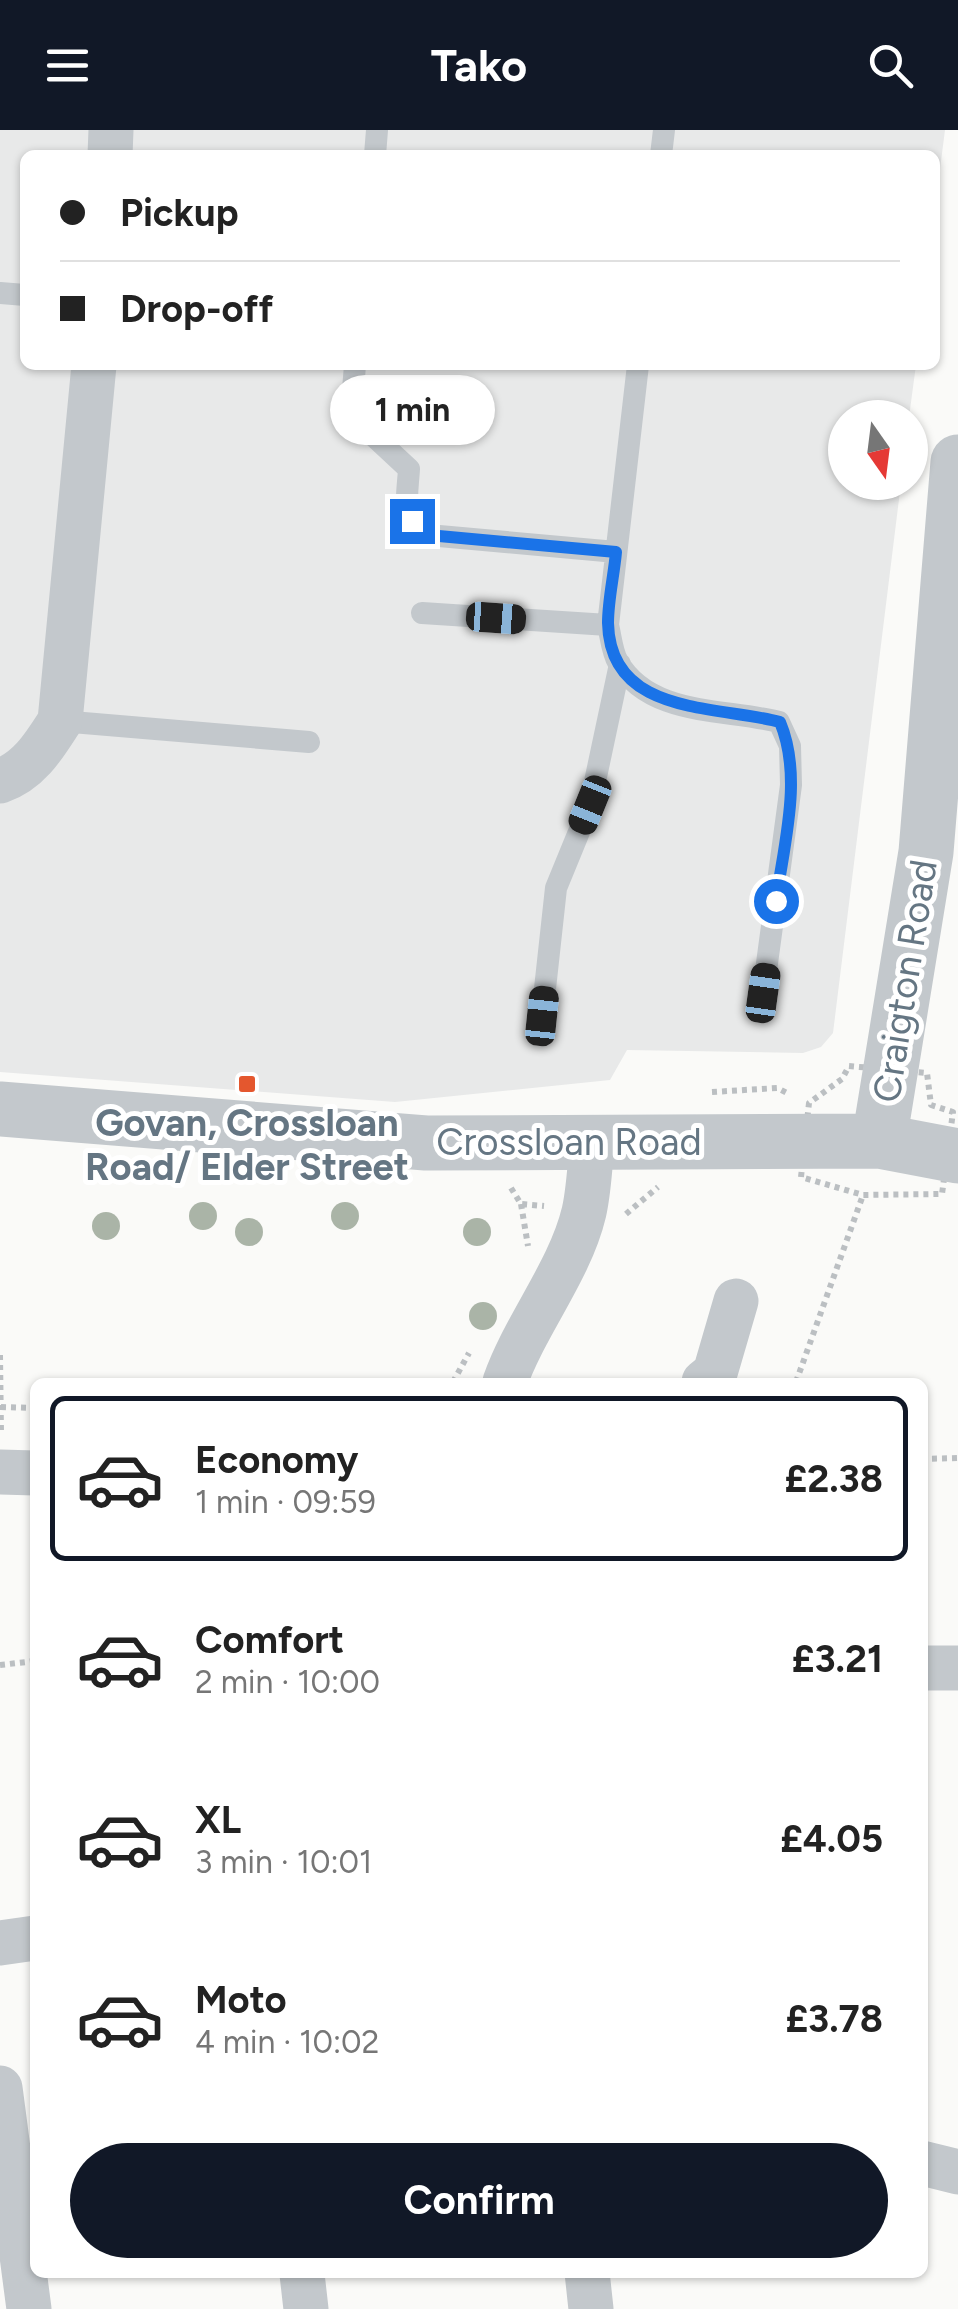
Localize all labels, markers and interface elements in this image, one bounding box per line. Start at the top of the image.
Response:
icon: menu [40,38,95,93]
text: Tako [431,38,527,92]
icon: search [863,38,918,93]
text: Pickup [120,190,238,236]
text: Drop-off [120,286,273,332]
callout: 1 min [330,376,494,446]
text: 1 min [375,391,450,429]
north arrow [828,400,928,500]
map controls [828,400,928,500]
route end [390,499,435,544]
car [465,601,527,635]
car [565,772,615,838]
street label: Craigton Road [863,856,947,1106]
route start [754,879,799,924]
car [744,961,782,1025]
car [524,985,560,1047]
marker: Govan, Crossloan Road/ Elder Street [236,1073,258,1095]
place label: Govan, Crossloan Road/ Elder Street [85,1100,409,1190]
street label: Crossloan Road [436,1119,702,1165]
icon: car [75,1434,165,1524]
text: Economy [195,1437,358,1483]
text: £2.38 [785,1456,883,1502]
text: 1 min · 09:59 [195,1483,376,1521]
icon: car [75,1614,165,1704]
text: Comfort [195,1617,344,1663]
text: £3.21 [792,1636,883,1682]
text: 2 min · 10:00 [195,1663,380,1701]
icon: car [75,1794,165,1884]
text: XL [195,1797,241,1843]
text: £4.05 [780,1816,883,1862]
text: 3 min · 10:01 [195,1843,372,1881]
icon: car [75,1974,165,2064]
text: Moto [195,1977,287,2023]
text: £3.78 [785,1996,883,2042]
text: 4 min · 10:02 [195,2023,379,2061]
button: Confirm [70,2143,888,2258]

